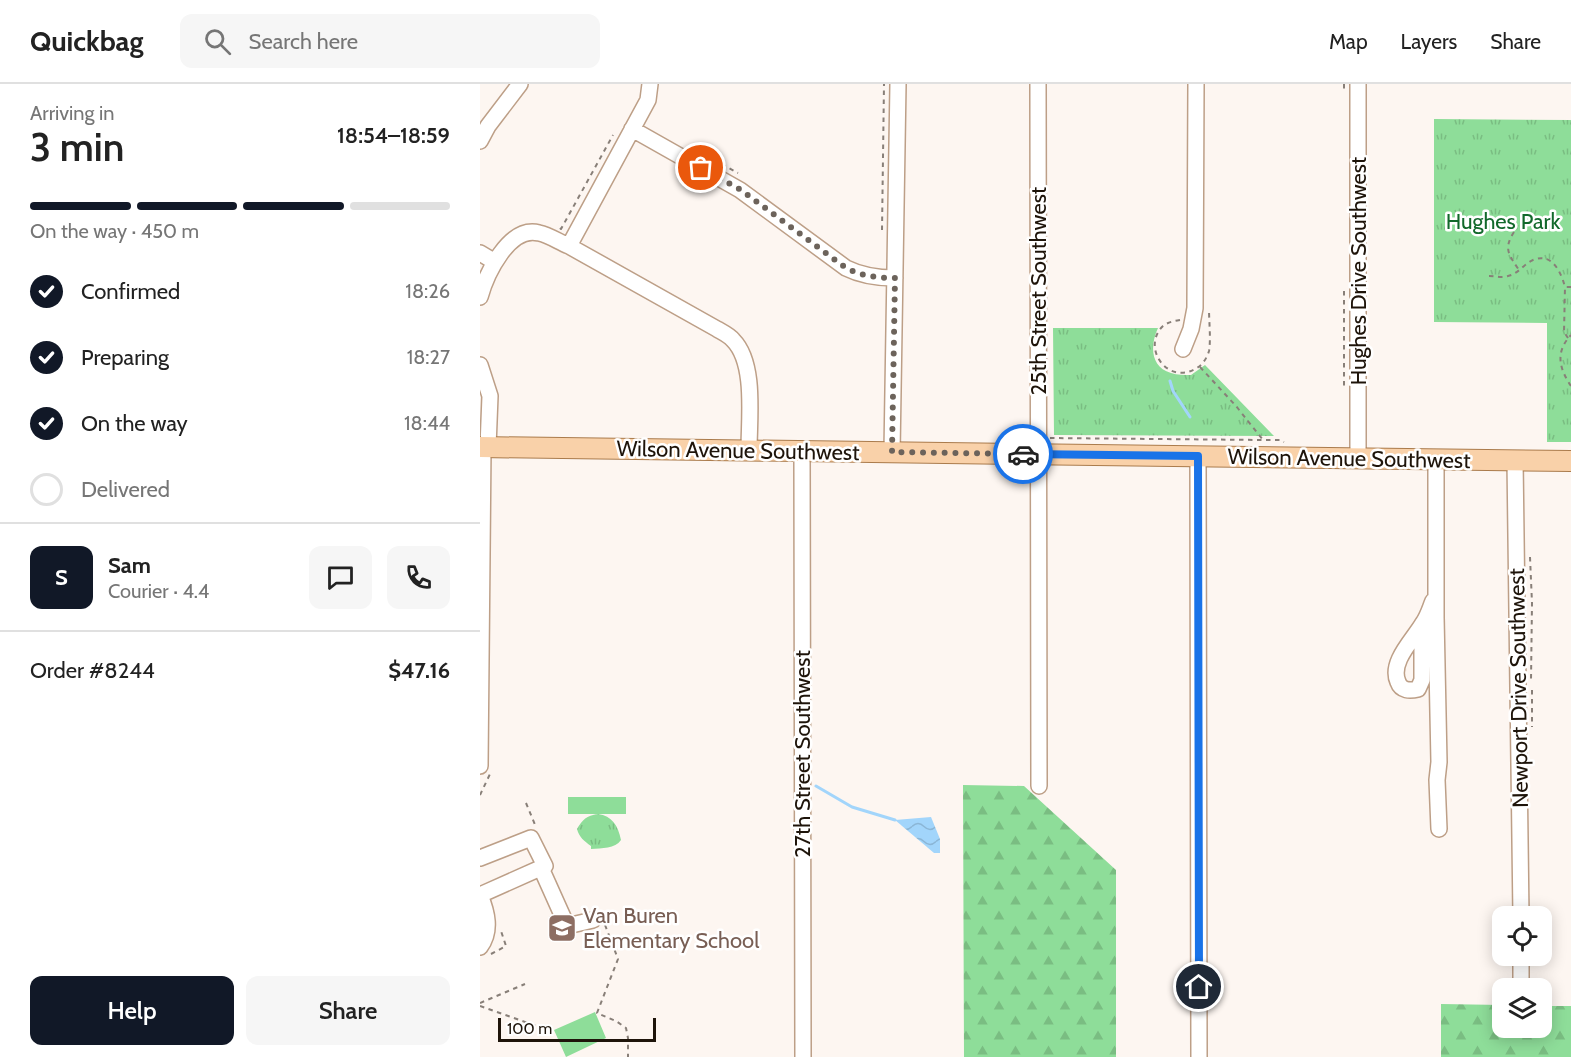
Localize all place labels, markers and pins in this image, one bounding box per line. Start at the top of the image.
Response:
pin [675,142,726,193]
place label: Van Buren Elementary School [583,902,760,954]
school or university icon: Van Buren Elementary School [546,912,578,944]
pin [1173,961,1224,1012]

